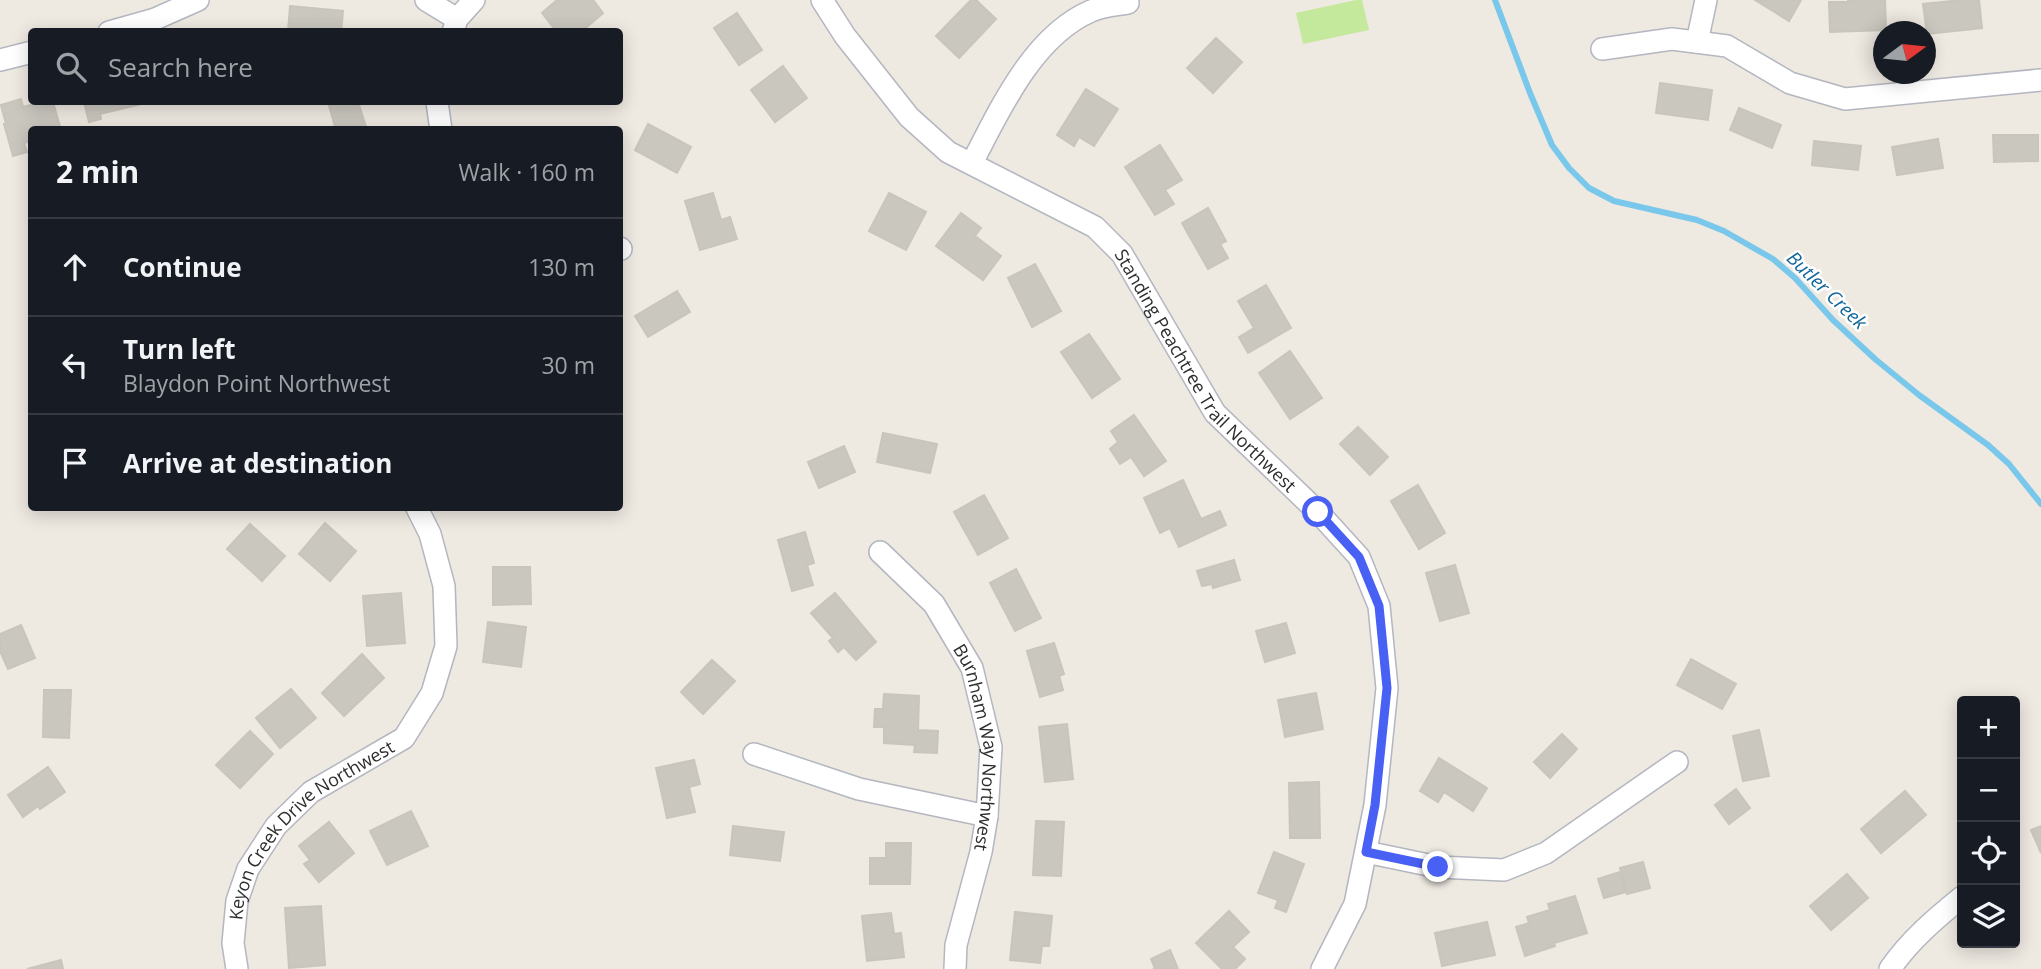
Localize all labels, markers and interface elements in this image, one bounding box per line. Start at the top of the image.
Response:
north arrow [1873,21,1936,84]
search box [28,28,623,105]
icon: search [52,48,90,86]
text: Search here [108,49,253,85]
text: 2 min [56,151,139,192]
text: Walk · 160 m [458,156,595,188]
street label: Standing Peachtree Trail Northwest [1110,244,1302,497]
water label: Butler Creek [1781,245,1873,335]
icon: ahead [56,248,94,286]
text: Continue [123,249,242,285]
text: 130 m [528,251,595,283]
text: Turn left [123,331,235,367]
icon: left [56,346,94,384]
text: 30 m [541,349,595,381]
text: Blaydon Point Northwest [123,367,390,399]
icon: arrive [56,444,94,482]
text: Arrive at destination [123,445,392,481]
route start [1302,496,1333,527]
street label: Burnham Way Northwest [948,639,1003,853]
map controls [1957,696,2020,948]
button: + [1957,696,2020,759]
street label: Keyon Creek Drive Northwest [223,734,398,921]
button: − [1957,759,2020,822]
button: locate [1957,822,2020,885]
route end [1422,851,1453,882]
button: layers [1957,885,2020,948]

